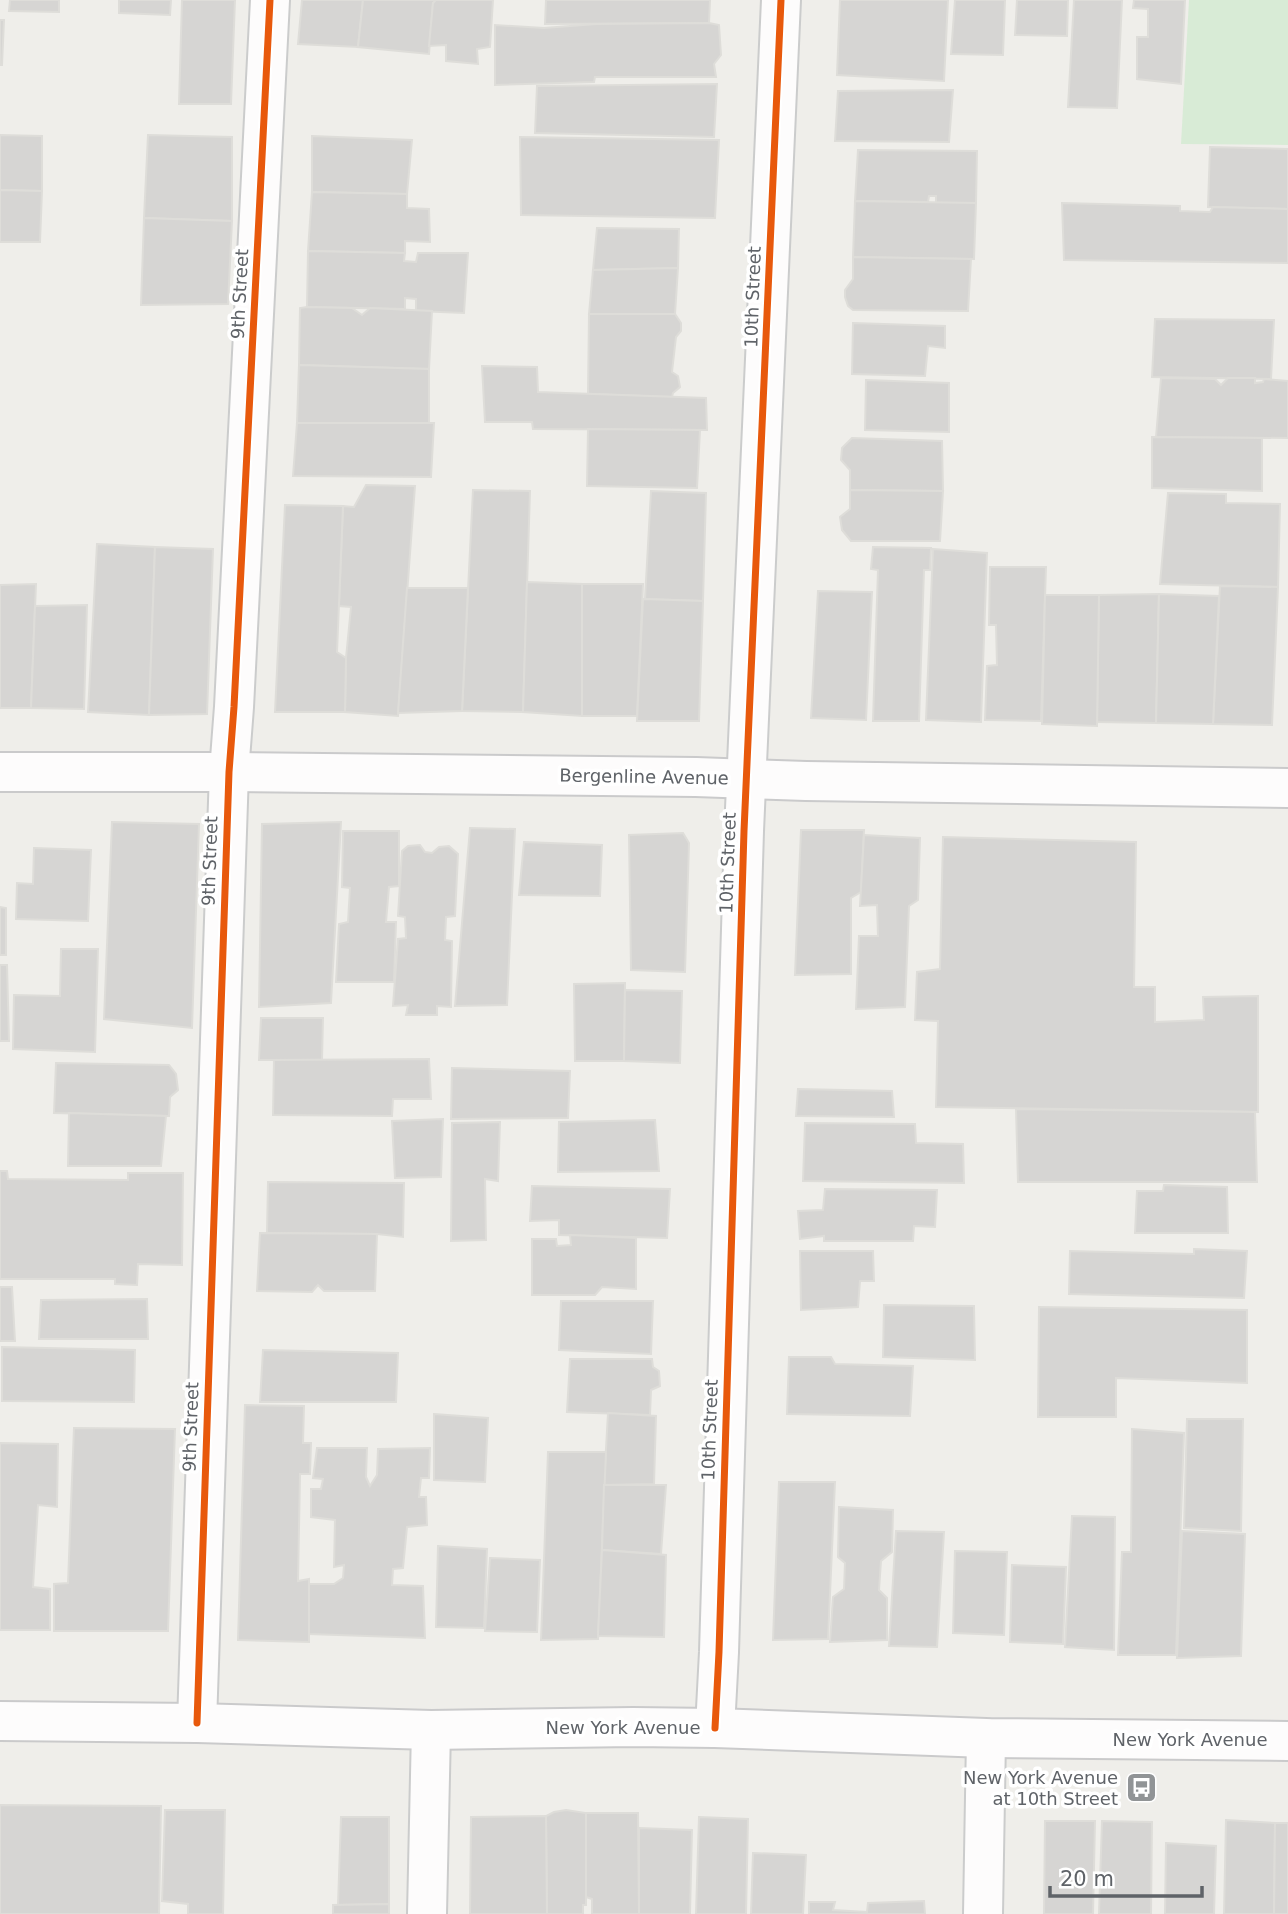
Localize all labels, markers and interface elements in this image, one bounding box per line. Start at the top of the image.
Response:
street label: 10th Street [740,246,765,348]
street label: 9th Street [227,248,252,340]
street label: Bergenline Avenue [559,765,729,788]
street label: 10th Street [715,812,740,914]
street label: 9th Street [197,815,222,906]
street label: 10th Street [697,1379,722,1481]
street label: 9th Street [178,1381,203,1472]
street label: New York Avenue [545,1717,701,1738]
street label: New York Avenue [1112,1729,1268,1750]
place label: New York Avenue at 10th Street [963,1767,1118,1809]
bus stop icon: New York Avenue at 10th Street [1124,1771,1158,1805]
scale bar [1050,1854,1202,1898]
text: 20 m [1060,1867,1114,1891]

